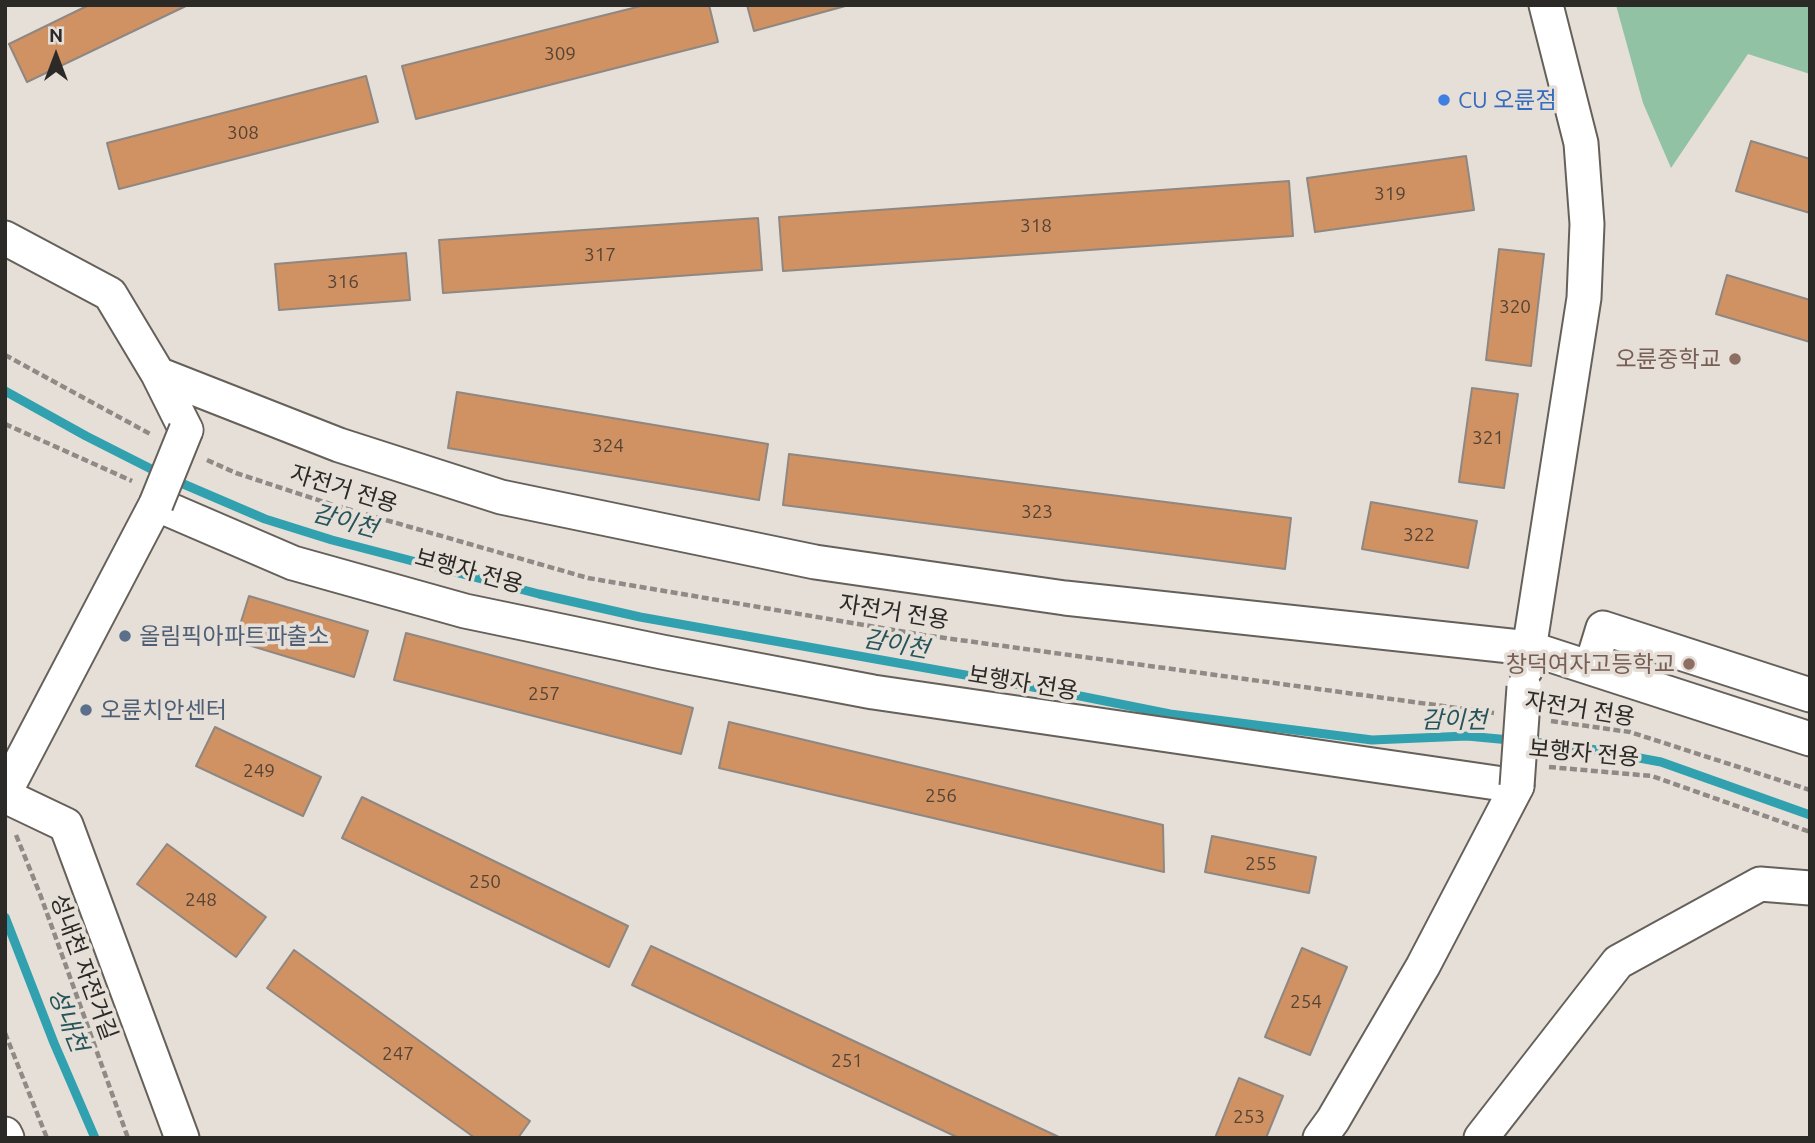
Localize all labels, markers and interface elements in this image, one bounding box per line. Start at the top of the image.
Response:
north arrow [21,21,91,91]
text: N [49,24,63,46]
house number: 309 [544,43,576,65]
place label: CU 오륜점 [1458,86,1557,114]
marker: CU 오륜점 [1436,92,1452,108]
house number: 308 [227,122,259,144]
house number: 319 [1374,183,1406,205]
house number: 318 [1020,215,1052,237]
house number: 317 [584,244,616,266]
house number: 316 [327,271,359,293]
house number: 320 [1499,296,1531,318]
place label: 오륜중학교 [1615,345,1721,373]
marker: 오륜중학교 [1727,351,1743,367]
house number: 321 [1472,427,1504,449]
house number: 324 [592,435,624,457]
street label: 자전거 전용 [287,460,401,518]
water label: 감이천 [309,499,381,543]
house number: 323 [1021,501,1053,523]
house number: 322 [1403,524,1435,546]
street label: 보행자 전용 [412,543,526,599]
street label: 자전거 전용 [837,590,951,634]
place label: 올림픽아파트파출소 [139,622,329,650]
water label: 감이천 [861,624,931,664]
marker: 올림픽아파트파출소 [117,628,133,644]
place label: 창덕여자고등학교 [1506,650,1675,678]
marker: 창덕여자고등학교 [1681,656,1697,672]
street label: 보행자 전용 [966,661,1080,705]
house number: 257 [528,683,560,705]
street label: 자전거 전용 [1523,687,1637,731]
place label: 오륜치안센터 [100,696,227,724]
marker: 오륜치안센터 [78,702,94,718]
water label: 감이천 [1421,706,1487,734]
street label: 보행자 전용 [1527,734,1641,772]
house number: 249 [243,760,275,782]
house number: 256 [925,785,957,807]
house number: 255 [1245,853,1277,875]
house number: 250 [469,871,501,893]
house number: 248 [185,889,217,911]
street label: 성내천 자전거길 [45,890,123,1044]
water label: 성내천 [42,984,94,1056]
house number: 254 [1290,991,1322,1013]
house number: 247 [382,1043,414,1065]
house number: 251 [831,1050,863,1072]
house number: 253 [1233,1106,1265,1128]

